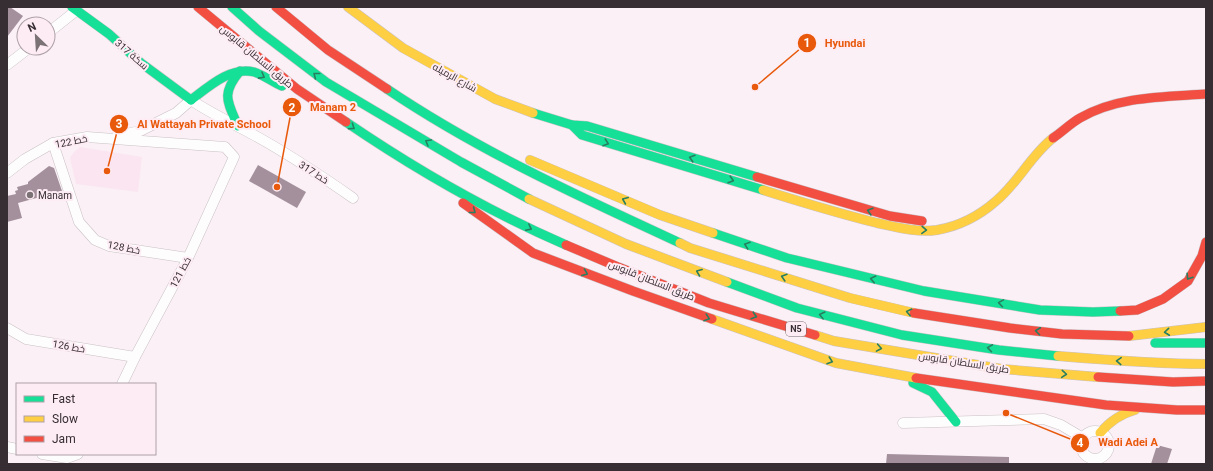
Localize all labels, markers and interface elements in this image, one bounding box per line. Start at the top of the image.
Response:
north arrow [16,16,56,56]
text: N [26,20,38,35]
street label: طريق السلطان قابوس [217,23,295,91]
callout: Hyundai [797,31,874,54]
text: 1 [804,36,810,50]
street label: سكة 317 [113,37,150,72]
text: Hyundai [825,37,865,50]
street label: شارع الرميله [430,61,479,95]
one-way arrow [258,72,265,79]
one-way arrow [314,73,321,80]
callout: Manam 2 [282,96,364,119]
text: 2 [289,101,296,115]
text: Manam 2 [310,101,356,114]
callout: Al Wattayah Private School [109,112,279,135]
text: 3 [116,117,123,131]
text: Al Wattayah Private School [137,118,271,131]
one-way arrow [348,122,355,129]
street label: خط 122 [54,133,88,150]
one-way arrow [602,138,609,146]
one-way arrow [425,140,432,147]
one-way arrow [689,154,696,163]
street label: خط 317 [297,159,331,186]
one-way arrow [727,175,734,184]
marker: Manam [25,190,35,200]
place label: Manam [38,190,72,201]
one-way arrow [622,197,629,205]
one-way arrow [468,206,475,213]
one-way arrow [867,207,873,215]
one-way arrow [524,223,532,231]
one-way arrow [921,226,927,235]
street label: خط 128 [107,239,141,256]
one-way arrow [744,241,751,250]
street label: خط 121 [168,255,193,289]
street label: طريق السلطان قابوس [607,258,696,304]
one-way arrow [696,268,703,276]
one-way arrow [582,269,589,277]
one-way arrow [1187,272,1194,279]
one-way arrow [781,274,788,282]
one-way arrow [870,275,876,283]
one-way arrow [998,299,1004,308]
one-way arrow [906,308,912,316]
one-way arrow [750,311,757,320]
one-way arrow [818,311,825,319]
one-way arrow [704,313,711,322]
road number: N5 [786,322,806,336]
one-way arrow [1035,327,1041,336]
one-way arrow [1164,327,1170,336]
street label: خط 126 [52,338,86,355]
one-way arrow [876,343,883,352]
one-way arrow [987,344,993,353]
street label: طريق السلطان قابوس [918,350,1010,376]
one-way arrow [826,356,833,365]
one-way arrow [1116,356,1122,365]
one-way arrow [1060,370,1067,379]
legend [16,383,156,455]
text: Fast [52,392,75,406]
text: Slow [52,412,78,426]
callout: Wadi Adei A [1070,431,1165,454]
text: Jam [52,432,76,446]
text: 4 [1077,436,1084,450]
text: Wadi Adei A [1098,436,1158,449]

